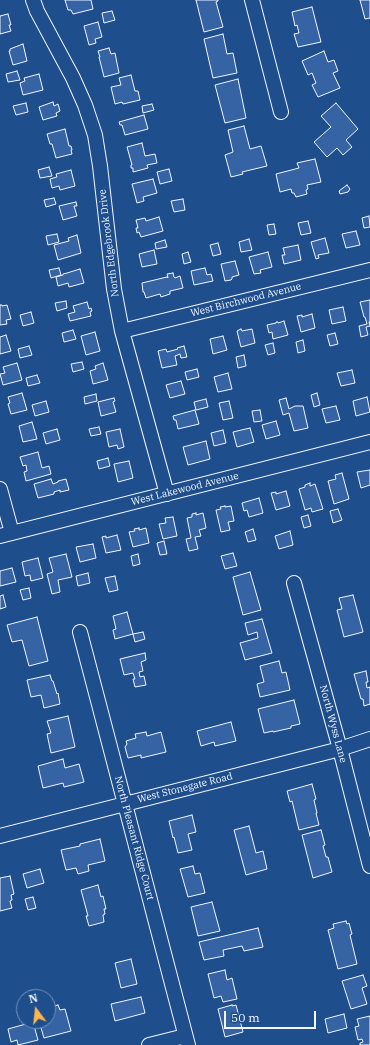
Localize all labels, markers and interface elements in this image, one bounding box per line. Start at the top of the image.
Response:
street label: North Edgebrook Drive [96,189,122,297]
street label: West Birchwood Avenue [189,280,303,320]
street label: West Lakewood Avenue [130,470,240,508]
street label: North Wyss Lane [317,684,349,764]
street label: West Stonegate Road [136,770,234,806]
street label: North Pleasant Ridge Court [112,775,156,901]
north arrow [16,989,56,1029]
text: N [27,990,39,1006]
scale bar [226,1003,318,1029]
text: 50 m [231,1010,260,1025]

